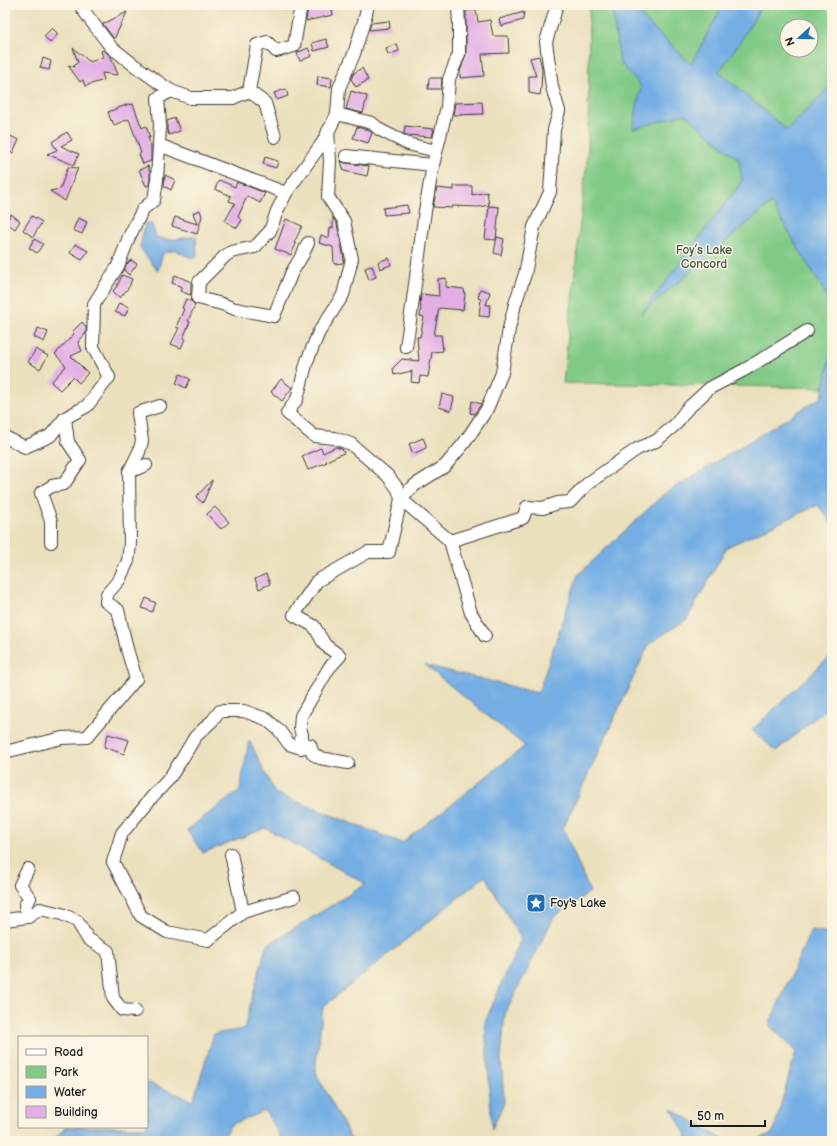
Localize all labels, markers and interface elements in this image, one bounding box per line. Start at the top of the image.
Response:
north arrow [779,18,819,58]
text: N [783,35,798,48]
park label: Foy’s Lake Concord [676,243,732,272]
place icon: Foy's Lake [525,892,547,914]
place label: Foy's Lake [550,896,606,911]
legend [18,1036,148,1128]
text: Road [54,1045,83,1060]
text: Park [54,1065,78,1080]
text: Water [54,1085,86,1100]
scale bar [691,1102,765,1128]
text: Building [54,1105,98,1120]
text: 50 m [697,1109,724,1124]

